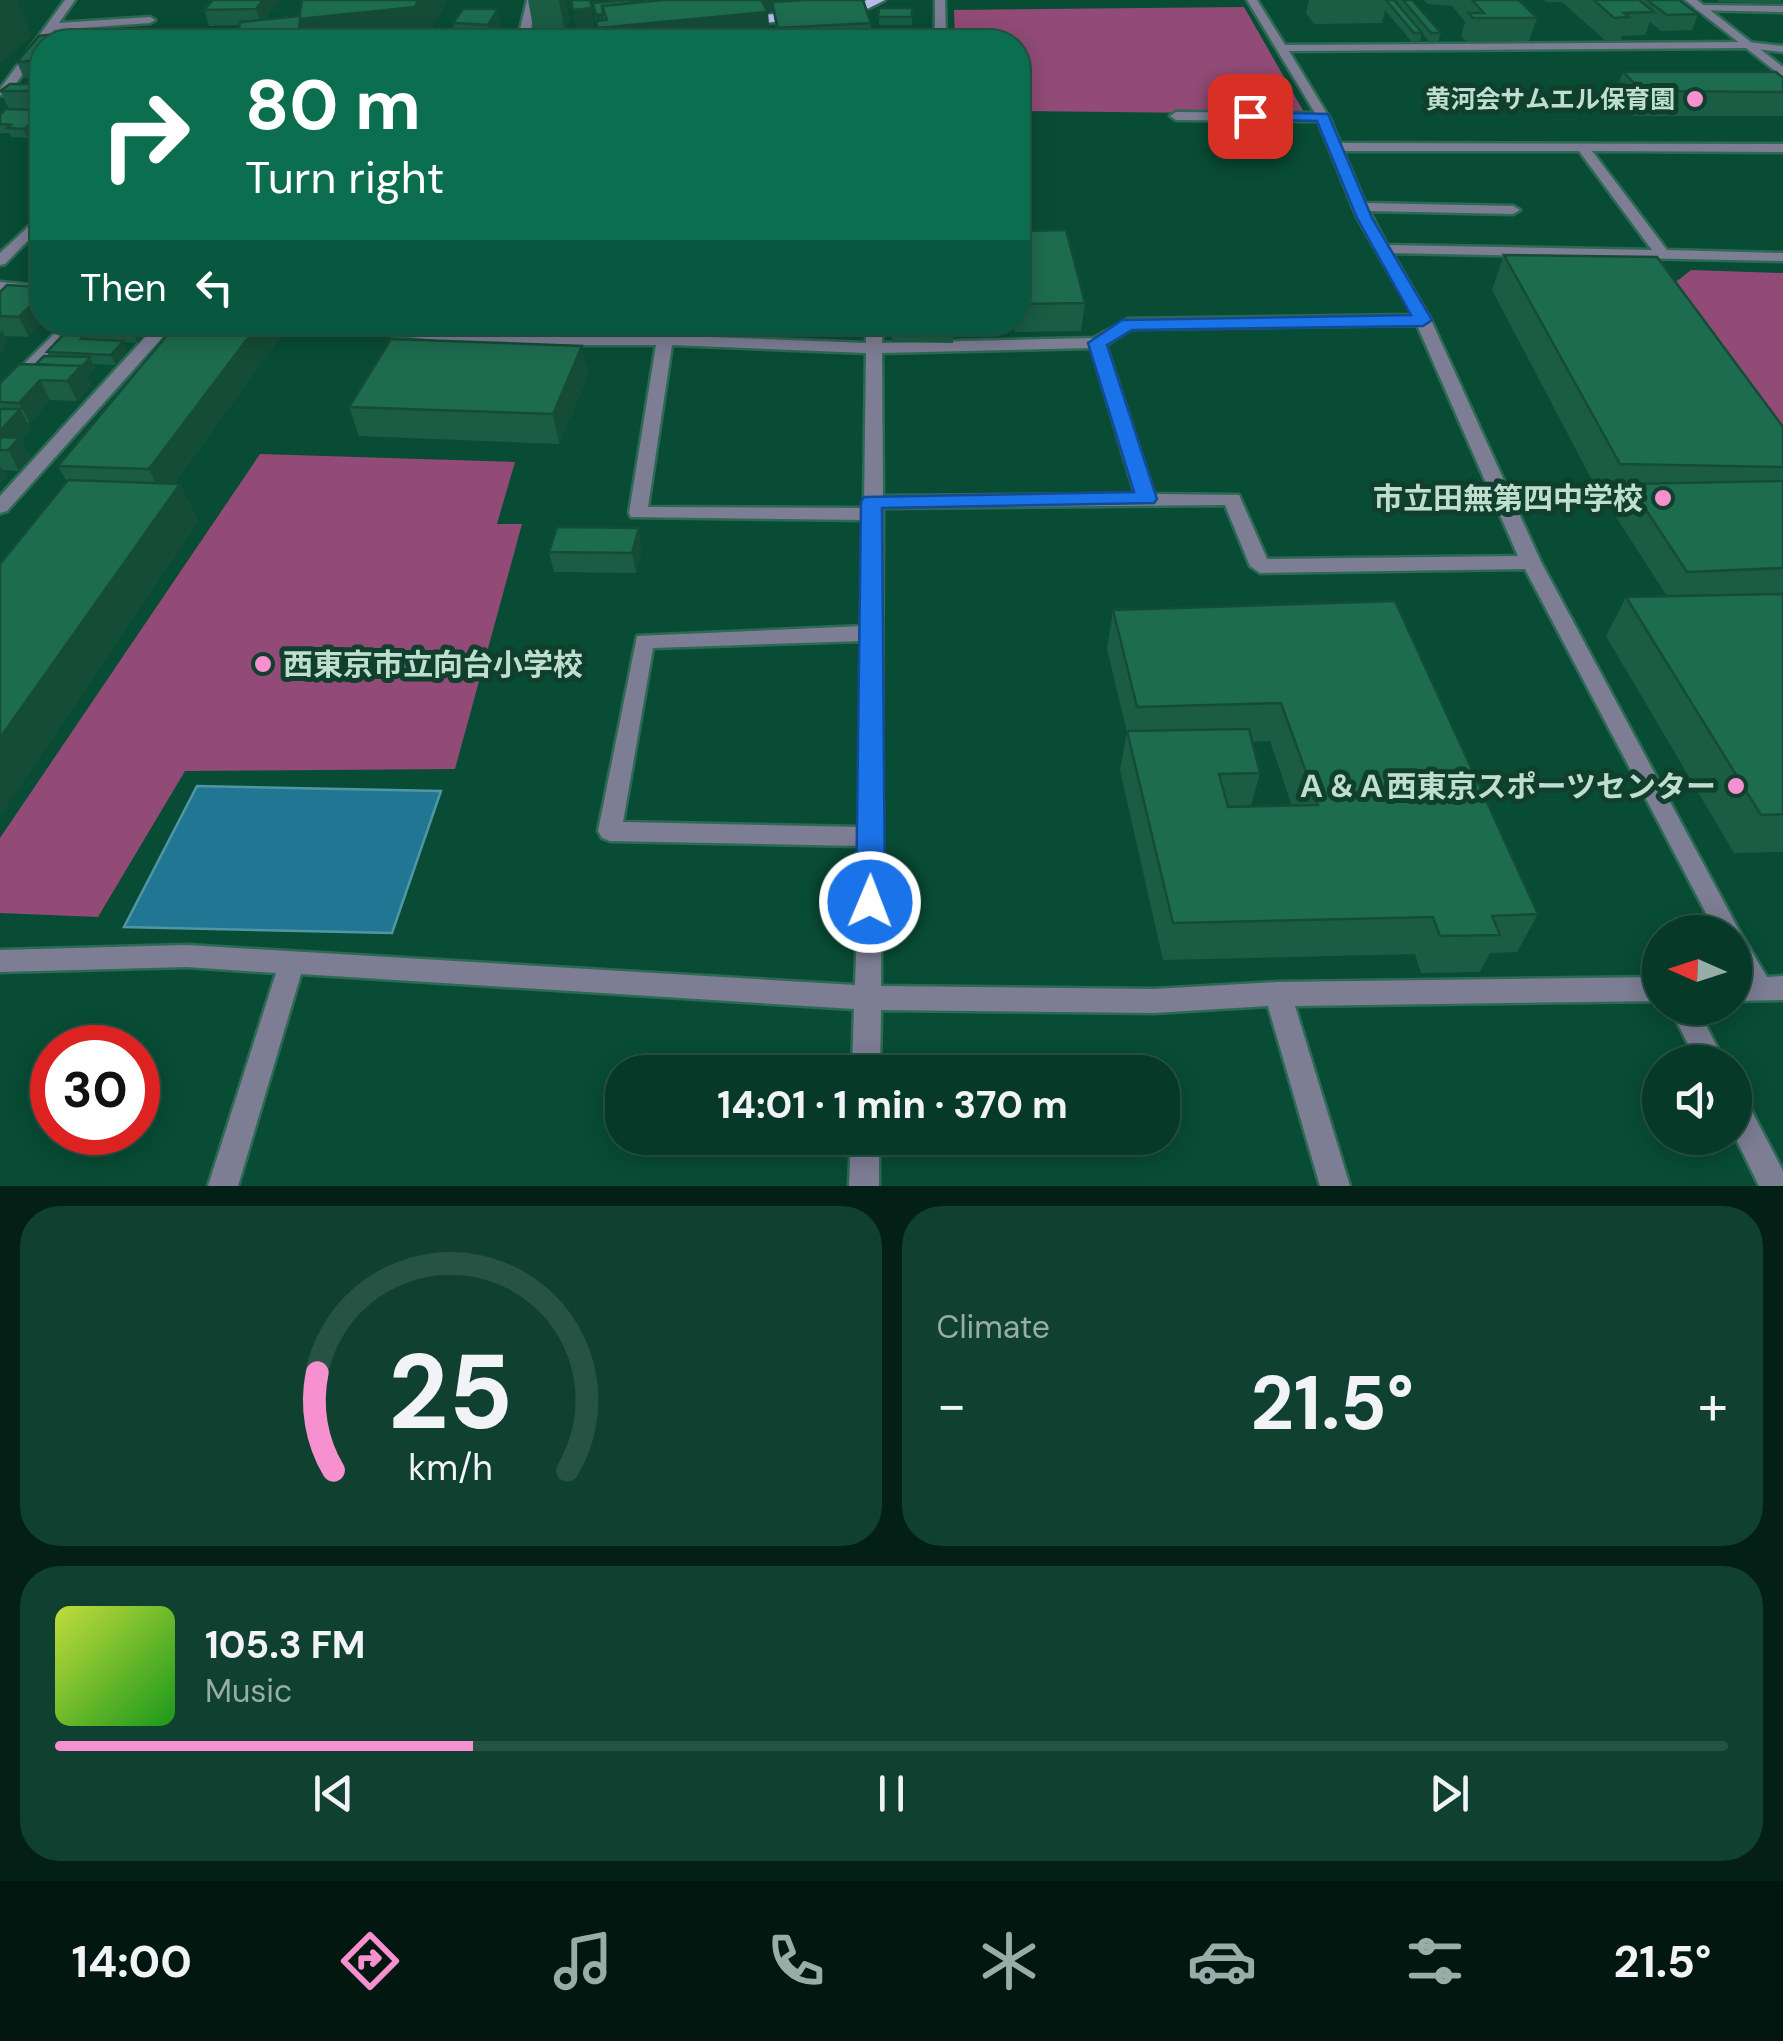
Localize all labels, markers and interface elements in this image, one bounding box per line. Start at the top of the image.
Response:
text: 80 m [245,60,421,151]
icon: right [80,70,210,200]
pin [1208,74,1293,159]
place label: 黄河会サムエル保育園 [1425,83,1675,116]
marker: 黄河会サムエル保育園 [1684,88,1706,110]
icon: arrive [1223,89,1278,144]
text: Turn right [245,148,444,207]
icon: left [187,260,242,315]
text: Then [80,263,167,313]
place label: 市立田無第四中学校 [1373,479,1643,518]
marker: 市立田無第四中学校 [1652,487,1674,509]
place label: 西東京市立向台小学校 [283,645,583,684]
marker: 西東京市立向台小学校 [252,653,274,675]
place label: Ａ＆Ａ西東京スポーツセンター [1297,767,1716,806]
marker: Ａ＆Ａ西東京スポーツセンター [1725,775,1747,797]
position arrow [818,850,922,954]
north arrow [1642,915,1752,1025]
map controls [1642,915,1752,1155]
speed limit sign: 30 [30,1025,160,1155]
button: sound [1642,1045,1752,1155]
text: 14:01 · 1 min · 370 m [717,1080,1068,1130]
text: Climate [937,1306,1050,1348]
text: 25 [388,1325,513,1460]
text: 21.5° [1251,1355,1414,1452]
text: − [937,1369,967,1441]
text: + [1698,1369,1728,1441]
text: km/h [409,1445,493,1491]
text: 105.3 FM [205,1620,365,1670]
text: Music [205,1670,292,1712]
icon: previous [306,1766,361,1821]
icon: pause [864,1766,919,1821]
icon: next [1422,1766,1477,1821]
icon: directions [335,1926,405,1996]
icon: music [548,1926,618,1996]
icon: phone [761,1926,831,1996]
icon: climate [974,1926,1044,1996]
icon: car [1187,1926,1257,1996]
icon: filters [1400,1926,1470,1996]
text: 14:00 [72,1932,192,1991]
text: 21.5° [1613,1932,1711,1991]

